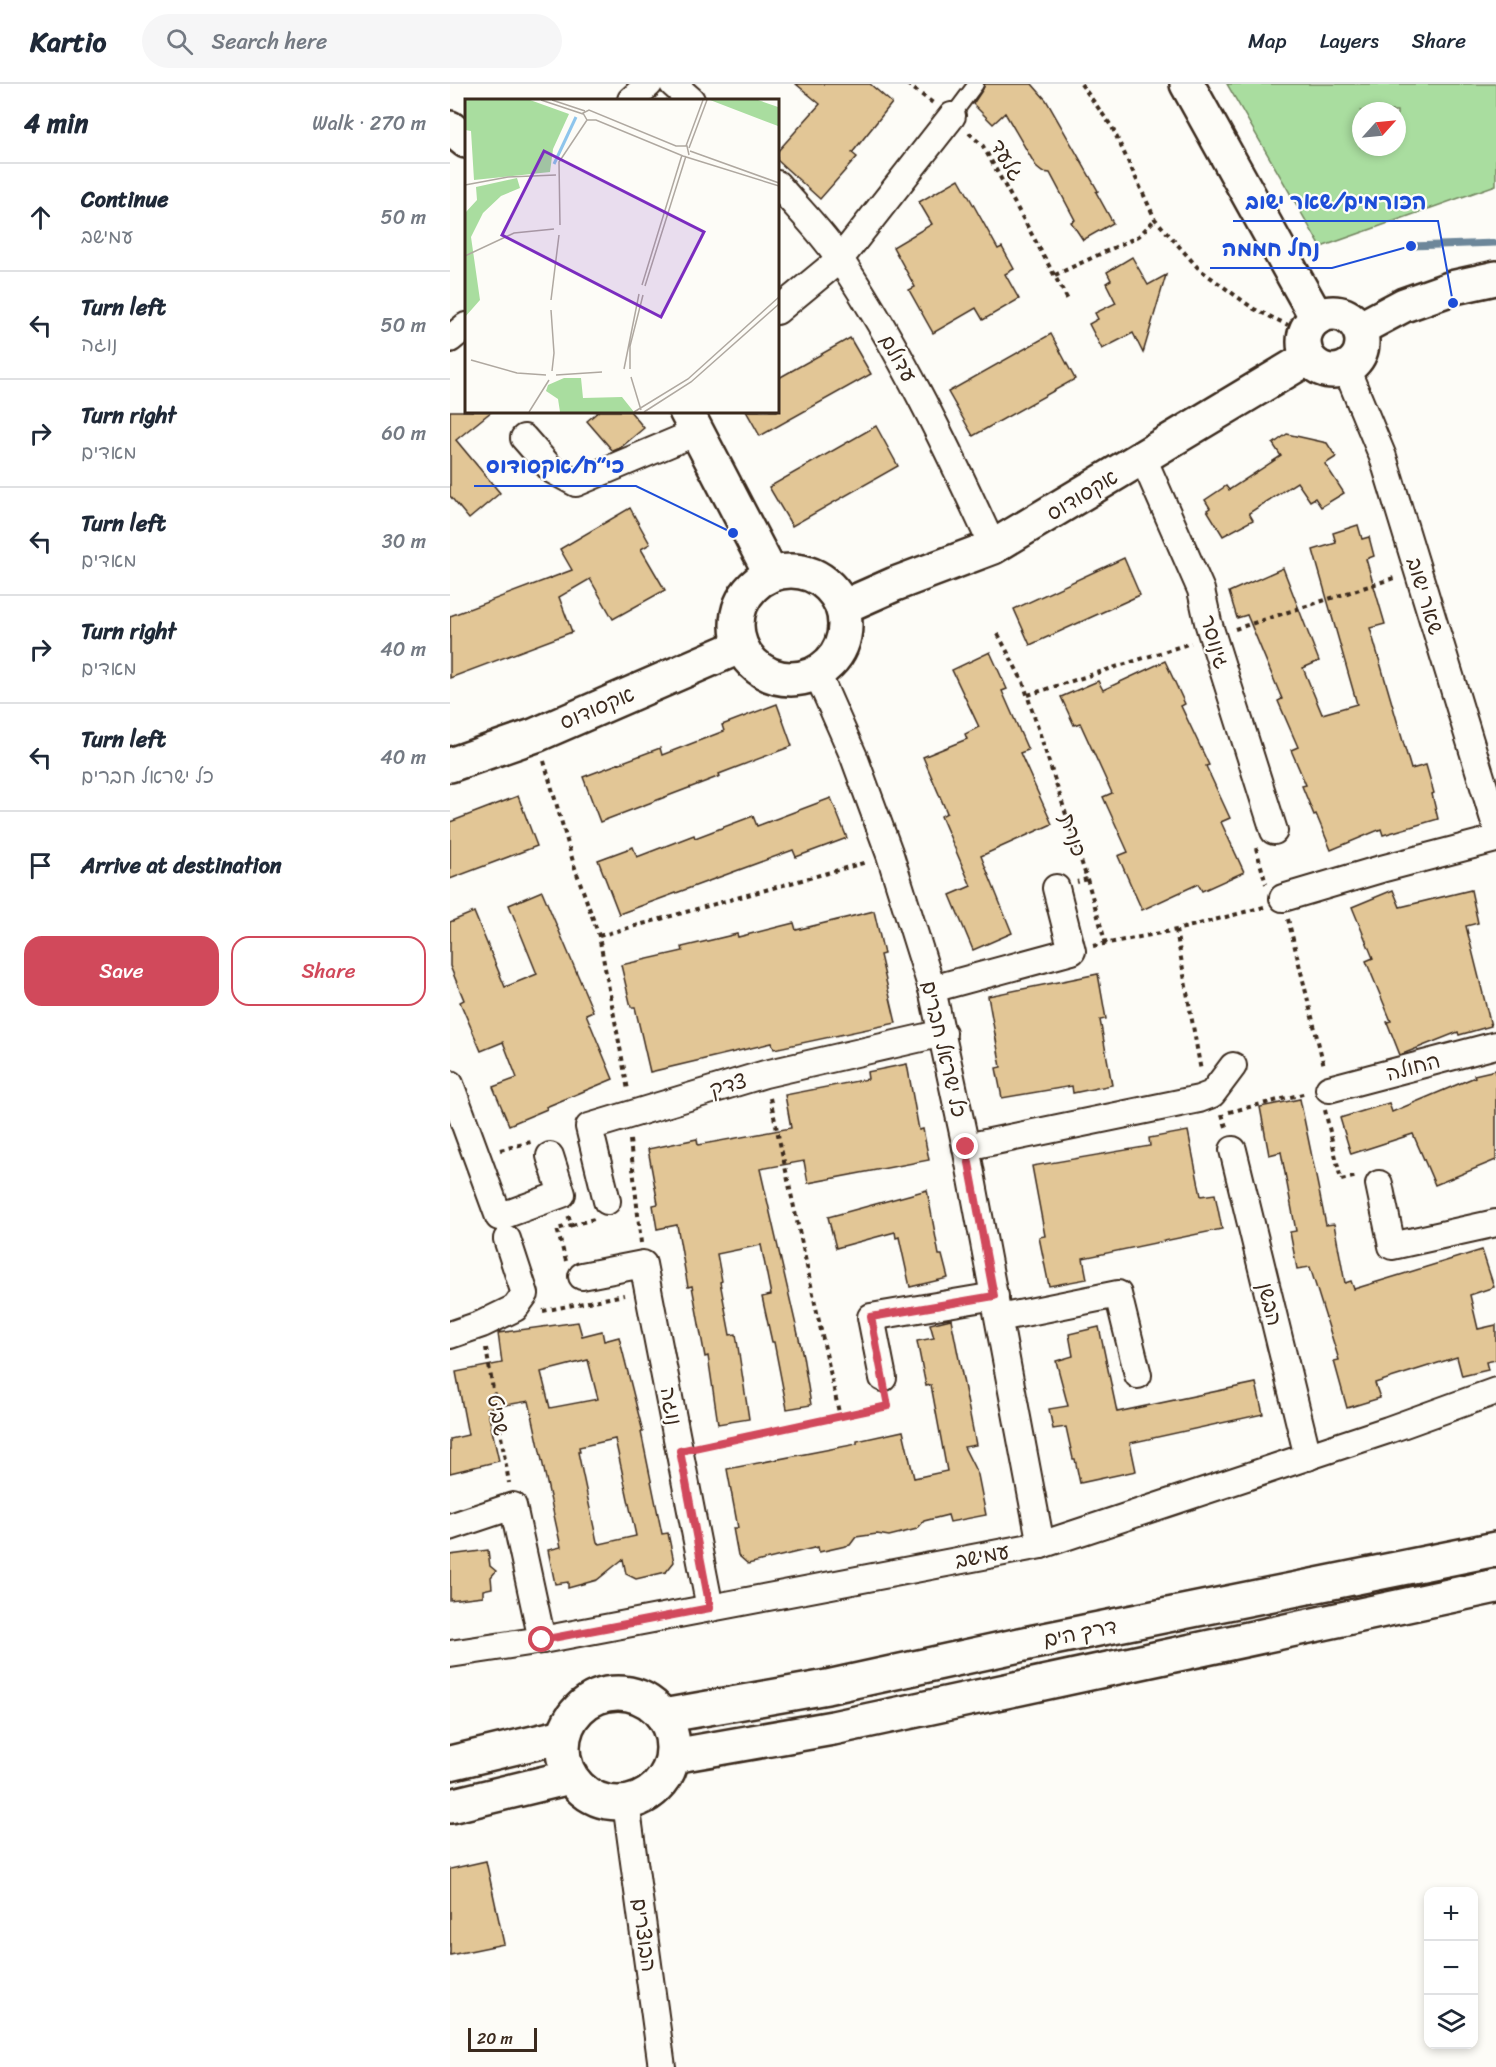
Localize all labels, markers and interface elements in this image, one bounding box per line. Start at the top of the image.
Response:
search box [142,14,562,68]
text: Kartio [30,17,106,66]
text: Search here [211,22,327,61]
text: Map [1248,22,1287,60]
text: Layers [1320,22,1379,60]
text: Share [1412,22,1466,60]
icon: search [163,25,196,58]
inset map [465,99,778,412]
text: 4 min [24,100,88,146]
north arrow [1352,102,1406,156]
text: Walk · 270 m [312,106,426,141]
street label: גלעד [979,131,1035,189]
text: Continue [81,180,169,219]
callout: הכורמים/שאר ישוב [1233,181,1438,221]
text: הכורמים/שאר ישוב [1245,182,1426,221]
text: 50 m [381,200,426,235]
icon: ahead [24,201,57,234]
text: עמישב [81,219,133,254]
callout: נחל חממה [1210,228,1332,268]
text: נחל חממה [1222,229,1320,268]
text: Turn left [81,288,166,327]
text: 50 m [381,308,426,343]
icon: left [24,309,57,342]
street label: עדולם [869,326,927,390]
text: נוגה [81,327,118,362]
text: Turn right [81,396,176,435]
text: 60 m [381,416,426,451]
icon: right [24,417,57,450]
text: מאדים [81,435,137,470]
callout: כי״ח/אקסודוס [474,446,636,486]
text: כי״ח/אקסודוס [486,446,624,485]
street label: אקסודוס [1039,458,1125,532]
text: Turn left [81,504,166,543]
text: 30 m [382,524,426,559]
icon: left [24,525,57,558]
text: מאדים [81,543,137,578]
street label: שאר ישוב [1395,552,1455,640]
street label: גינוסר [1189,610,1241,674]
text: Turn right [81,612,176,651]
text: 40 m [380,632,426,667]
icon: right [24,633,57,666]
text: מאדים [81,651,137,686]
street label: אקסודוס [553,675,641,741]
text: Turn left [81,720,166,759]
text: 40 m [380,740,426,775]
icon: left [24,741,57,774]
text: כל ישראל חברים [81,759,214,794]
street label: כנרת [1048,808,1098,862]
text: Arrive at destination [81,846,282,885]
icon: arrive [24,849,57,882]
button: Save [24,936,219,1006]
button: Share [231,936,426,1006]
street label: כל ישראל חברים [910,977,978,1121]
street label: החולה [1381,1042,1445,1092]
street label: צדק [705,1062,751,1108]
route end [952,1133,978,1159]
street label: הבשן [1246,1278,1294,1330]
street label: נוגה [649,1384,693,1428]
street label: שביט [476,1391,520,1439]
street label: עמישב [952,1532,1012,1580]
street label: דרך הים [1040,1607,1120,1659]
route start [528,1626,554,1652]
map controls [1424,1887,1478,2049]
button: + [1424,1887,1478,1941]
street label: הבוצרים [620,1896,668,1974]
button: − [1424,1941,1478,1995]
button: layers [1424,1995,1478,2049]
text: 20 m [477,2024,513,2053]
scale bar [468,2025,537,2052]

